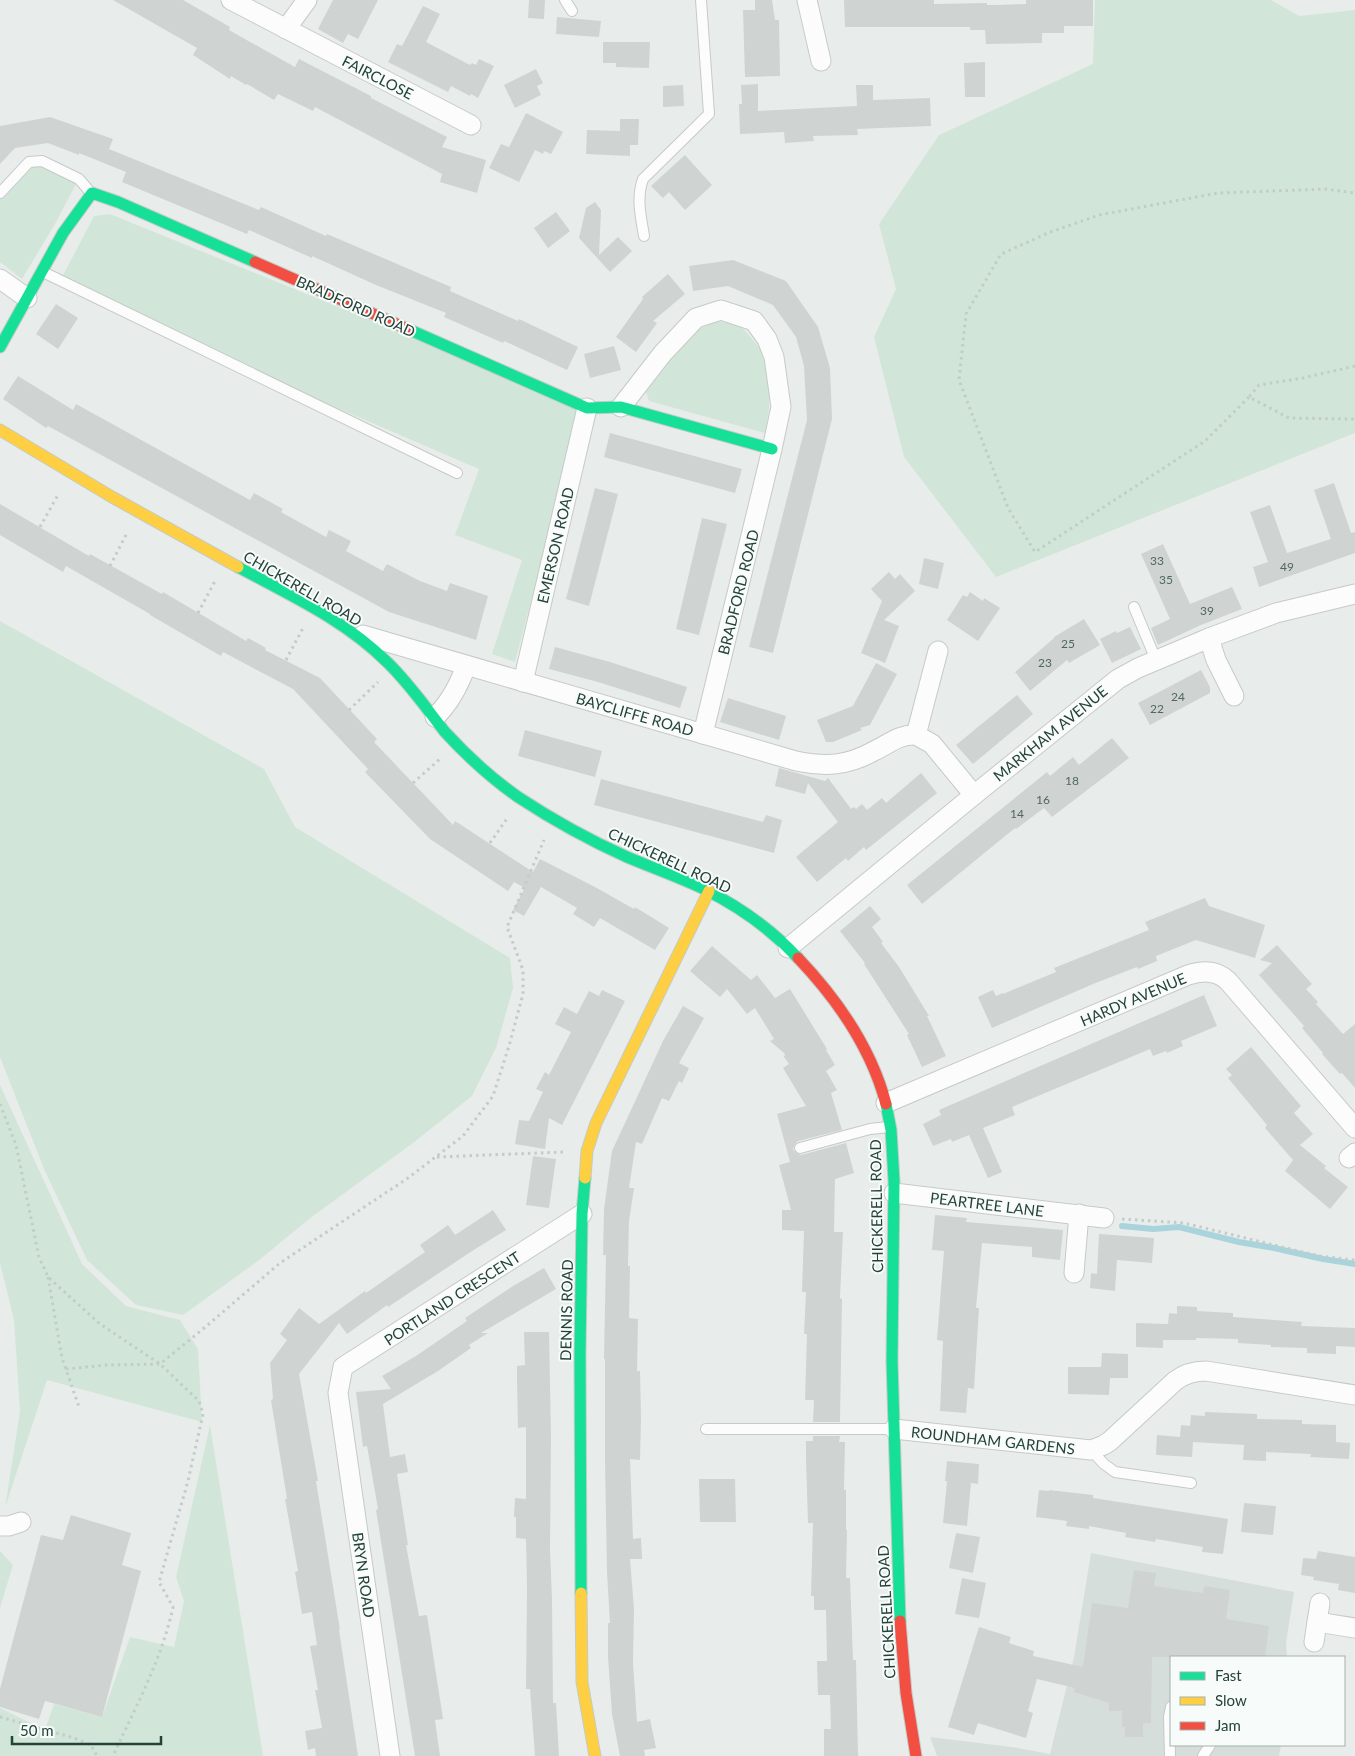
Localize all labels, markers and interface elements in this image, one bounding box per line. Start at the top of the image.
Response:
street label: FAIRCLOSE [339,51,417,103]
street label: BRADFORD ROAD [294,272,418,340]
street label: EMERSON ROAD [533,485,577,605]
street label: BRADFORD ROAD [714,528,762,656]
street label: CHICKERELL ROAD [241,547,365,629]
house number: 33 [1150,553,1164,568]
house number: 49 [1280,559,1294,574]
house number: 35 [1159,572,1173,587]
house number: 39 [1200,603,1214,618]
house number: 25 [1061,636,1075,651]
house number: 23 [1038,655,1052,670]
street label: MARKHAM AVENUE [989,681,1111,785]
street label: BAYCLIFFE ROAD [574,689,696,739]
house number: 24 [1171,689,1185,704]
house number: 22 [1150,701,1164,716]
house number: 18 [1065,773,1079,788]
house number: 16 [1036,792,1050,807]
house number: 14 [1010,806,1024,821]
street label: CHICKERELL ROAD [606,824,734,896]
street label: HARDY AVENUE [1077,969,1189,1029]
street label: CHICKERELL ROAD [866,1139,886,1273]
street label: PEARTREE LANE [929,1188,1045,1220]
street label: PORTLAND CRESCENT [381,1247,524,1349]
street label: DENNIS ROAD [556,1259,576,1361]
street label: ROUNDHAM GARDENS [910,1422,1076,1458]
street label: BRYN ROAD [349,1531,379,1619]
street label: CHICKERELL ROAD [874,1545,898,1679]
legend [1170,1656,1345,1746]
text: Fast [1215,1666,1242,1684]
text: Slow [1215,1691,1247,1709]
scale bar [12,1714,161,1746]
text: Jam [1215,1716,1241,1734]
text: 50 m [20,1721,54,1739]

